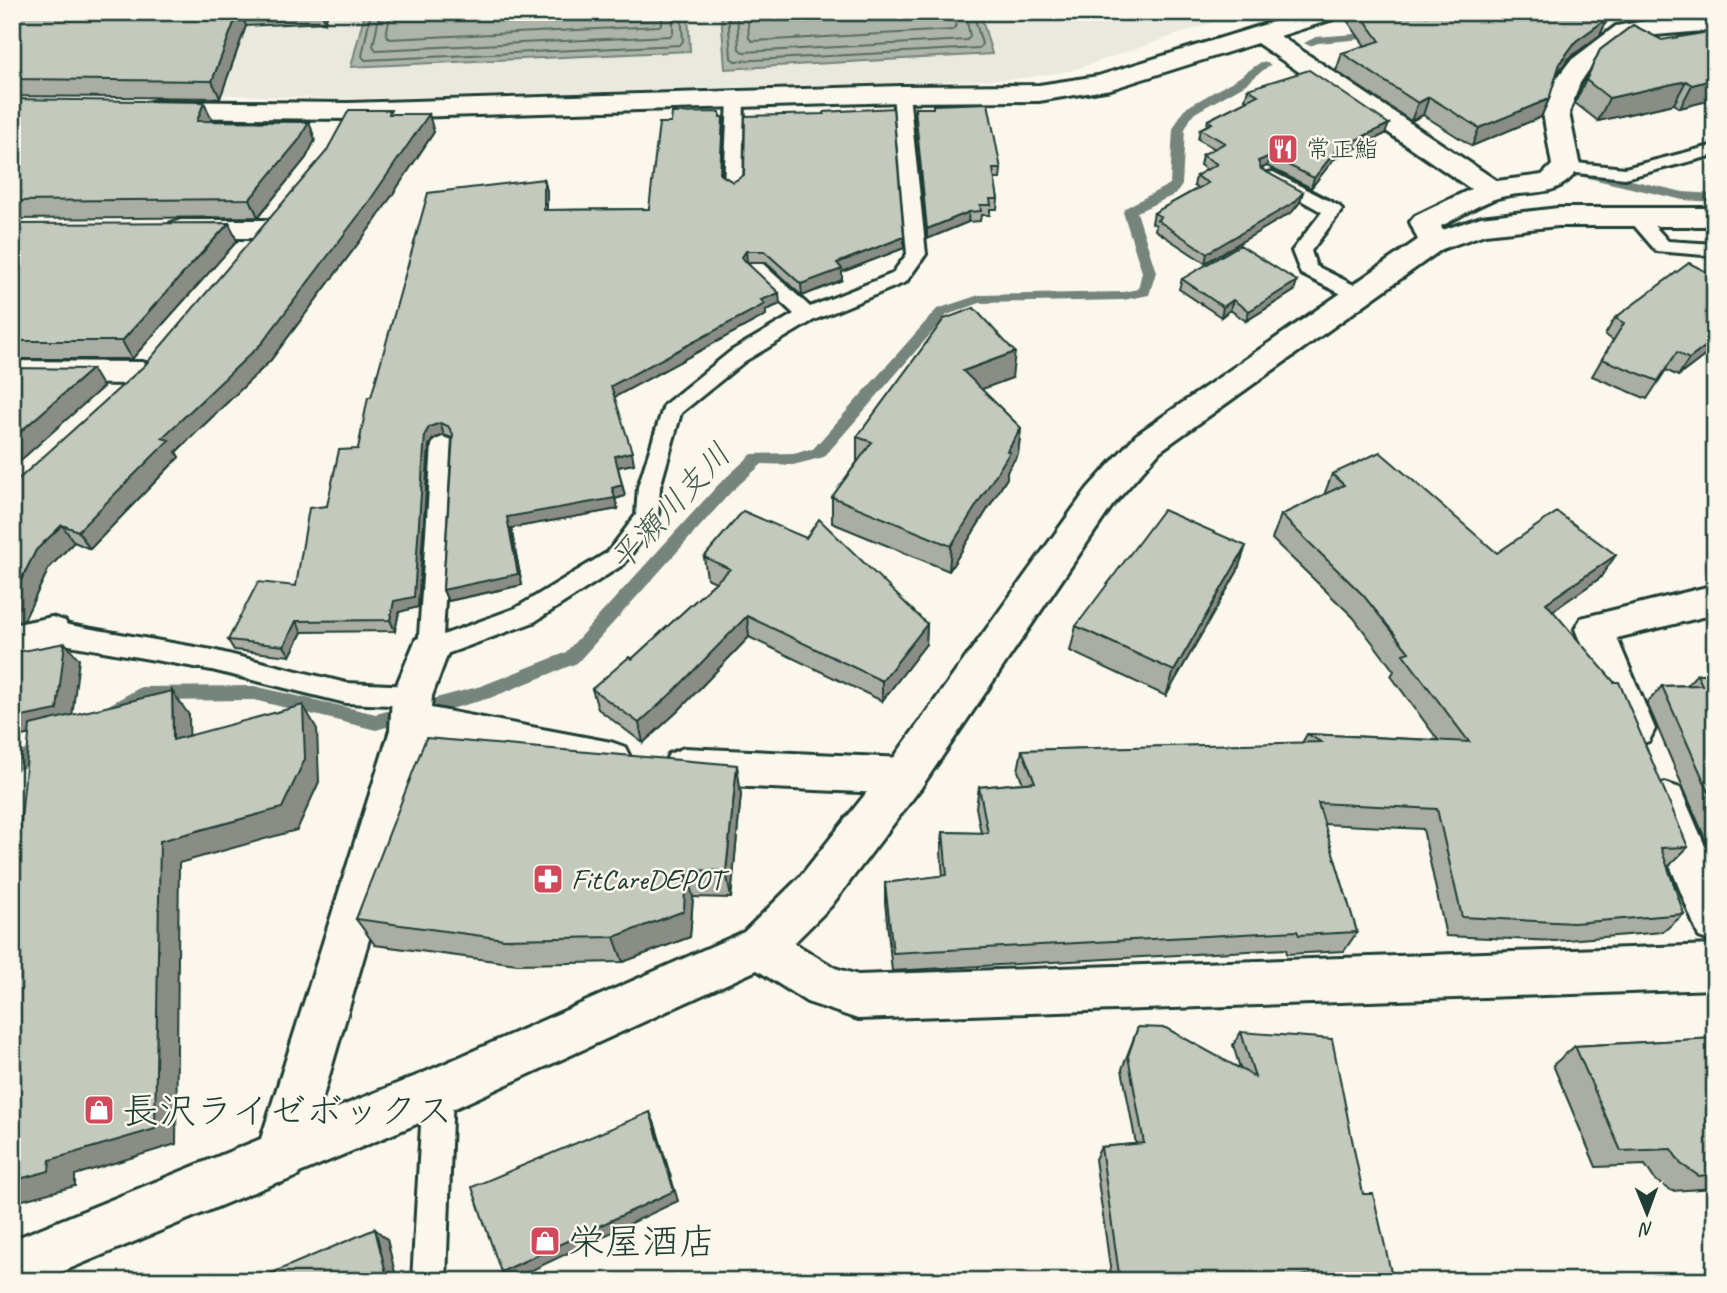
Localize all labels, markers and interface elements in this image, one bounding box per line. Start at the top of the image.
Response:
restaurant icon: 常正鮨 [1266,132,1300,166]
place label: 常正鮨 [1306,134,1378,164]
water label: 平瀬川支川 [600,435,740,579]
place label: FitCareDEPOT [571,860,730,898]
pharmacy icon: FitCareDEPOT [531,862,565,896]
place label: 長沢ライゼボックス [122,1087,453,1134]
shop icon: 長沢ライゼボックス [82,1093,116,1127]
north arrow [1612,1178,1682,1248]
text: N [1638,1217,1653,1241]
place label: 栄屋酒店 [568,1218,716,1265]
shop icon: 栄屋酒店 [528,1224,562,1258]

